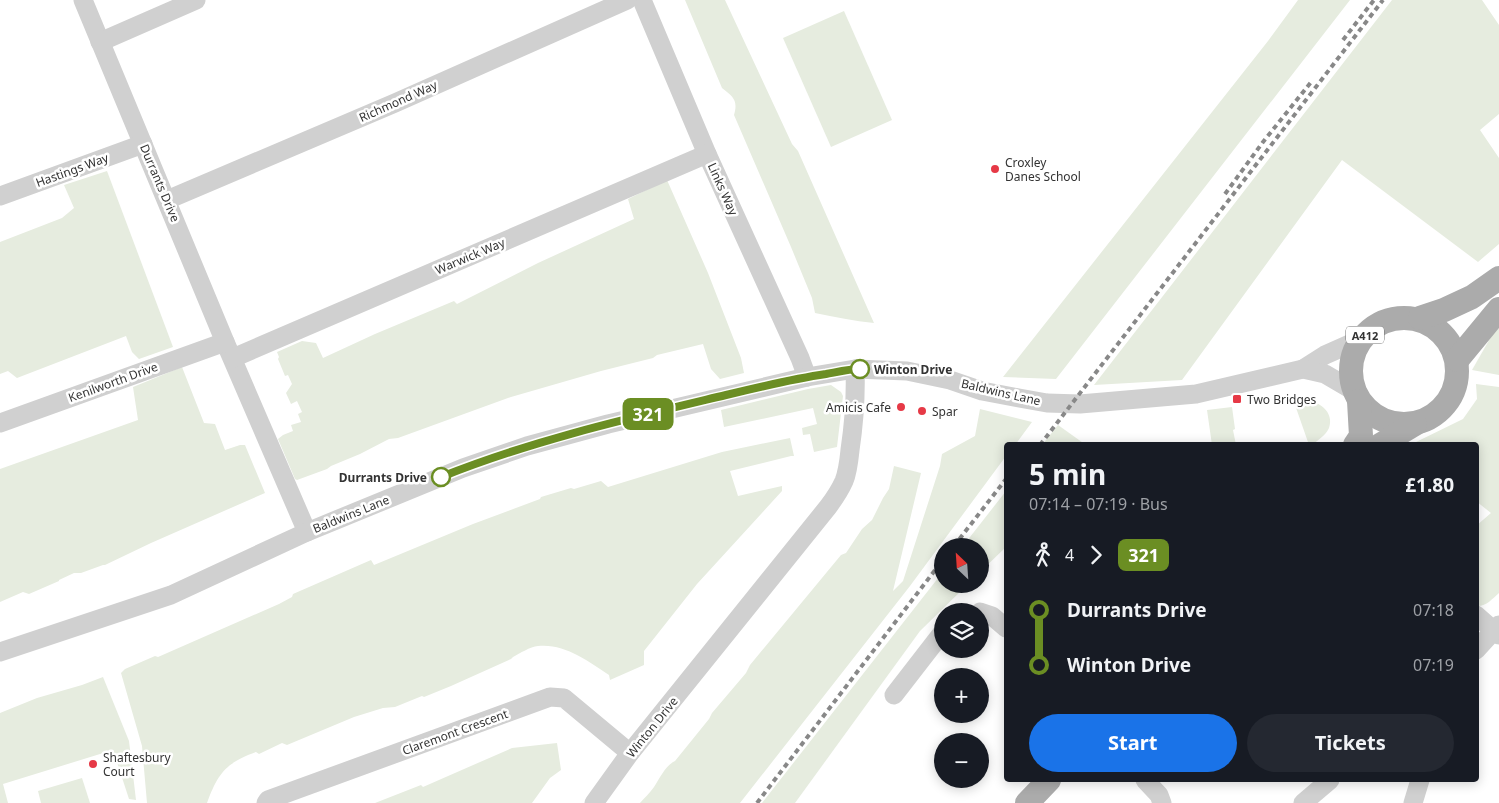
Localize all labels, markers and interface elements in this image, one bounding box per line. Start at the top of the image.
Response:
street label: Richmond Way [356,76,441,126]
street label: Durrants Drive [136,142,184,225]
street label: Hastings Way [33,149,112,191]
place label: Croxley Danes School [1005,154,1081,185]
street label: Links Way [704,160,742,219]
marker: Croxley Danes School [989,163,1001,175]
street label: Warwick Way [433,233,508,278]
road number: A412 [1346,326,1384,344]
street label: Kenilworth Drive [66,358,160,406]
marker: Winton Drive [850,359,870,379]
place label: Winton Drive [874,361,952,378]
street label: Baldwins Lane [960,375,1043,409]
place label: Two Bridges [1247,391,1317,408]
marker: Two Bridges [1231,393,1243,405]
line badge: 321 [619,398,677,430]
place label: Amicis Cafe [826,399,891,416]
marker: Amicis Cafe [895,401,907,413]
text: 321 [633,402,663,426]
place label: Spar [932,403,958,420]
marker: Spar [916,405,928,417]
text: 5 min [1029,455,1106,493]
marker: Durrants Drive [431,467,451,487]
place label: Durrants Drive [339,469,427,486]
text: £1.80 [1405,472,1454,498]
street label: Baldwins Lane [310,491,392,537]
text: 07:14 – 07:19 · Bus [1029,493,1168,515]
north arrow [934,538,989,592]
map controls [934,538,989,788]
icon: walk [1029,541,1057,569]
icon: forward [1082,541,1110,569]
text: 321 [1128,543,1159,567]
text: 4 [1065,544,1074,566]
text: Durrants Drive [1067,597,1207,623]
text: 07:18 [1413,599,1454,621]
button: layers [934,603,989,658]
text: Winton Drive [1067,652,1191,678]
text: 07:19 [1413,654,1454,676]
button: + [934,668,989,723]
street label: Winton Drive [622,693,682,761]
street label: Claremont Crescent [400,705,511,759]
button: Start [1029,714,1237,772]
button: Tickets [1247,714,1454,772]
button: − [934,733,989,788]
place label: Shaftesbury Court [103,749,171,780]
marker: Shaftesbury Court [87,758,99,770]

